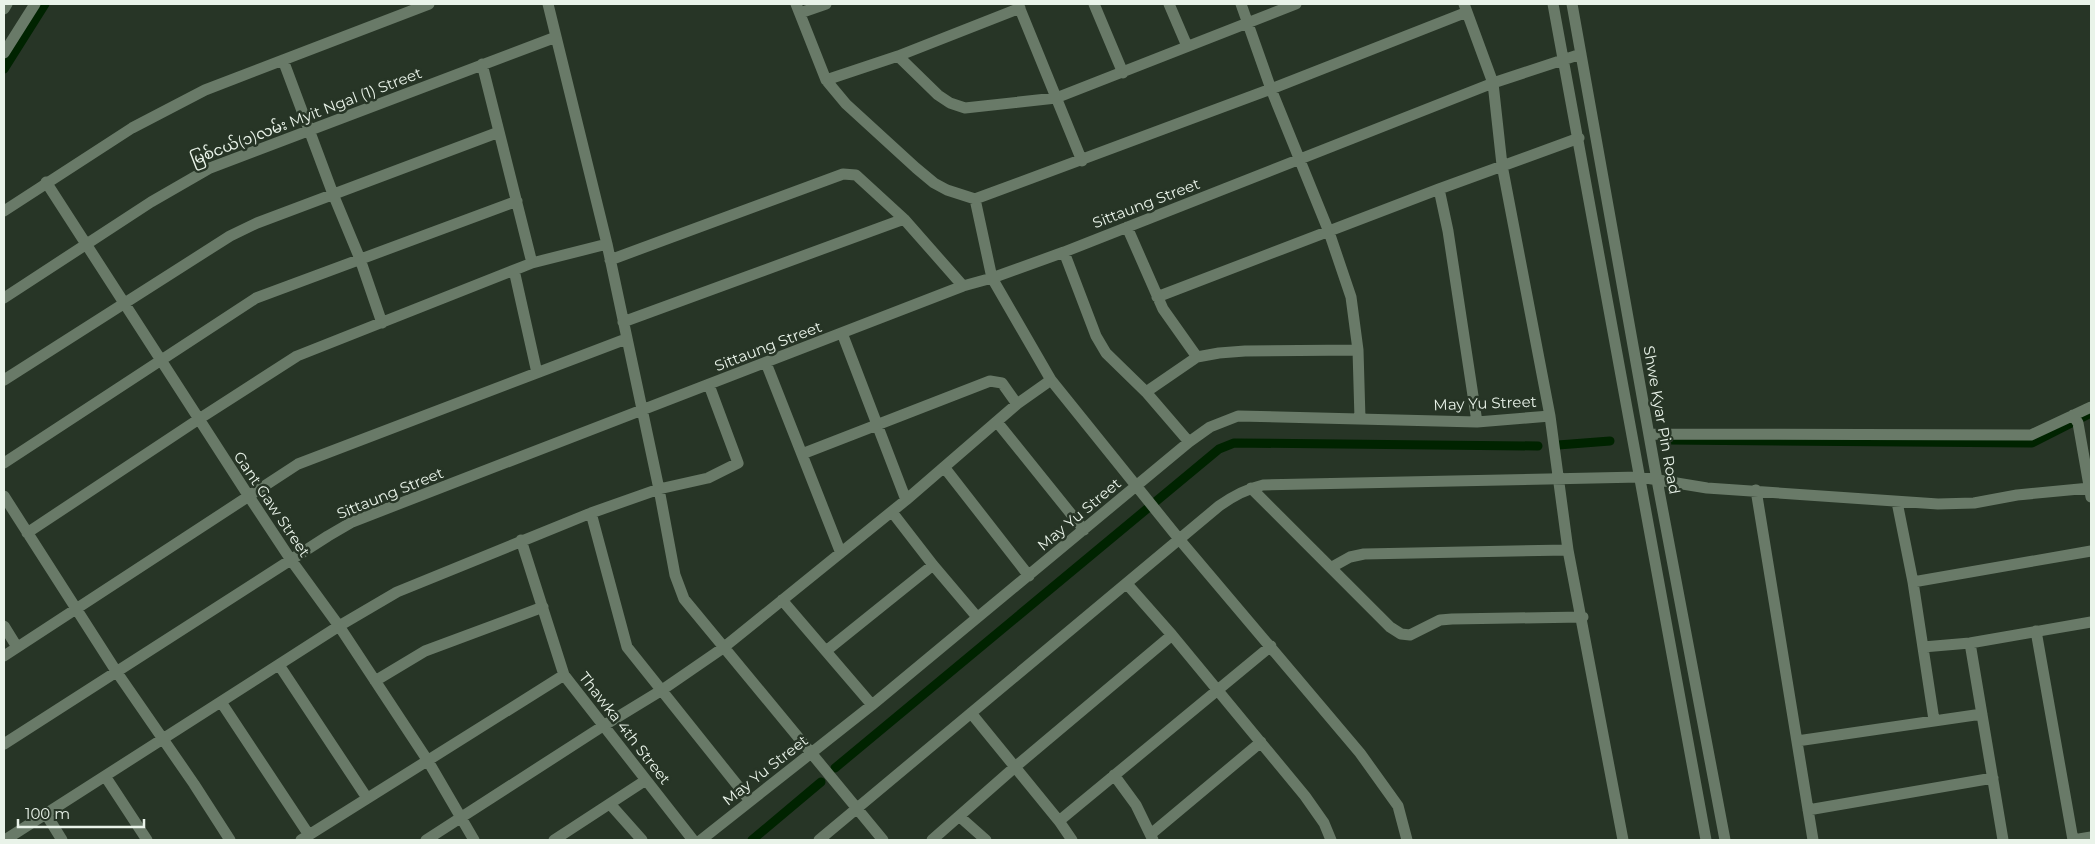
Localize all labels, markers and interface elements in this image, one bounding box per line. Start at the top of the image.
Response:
street label: မြစ်ငယ်(၁)လမ်း Myit Ngal (1) Street [188,63,425,172]
street label: Sittaung Street [1090,174,1202,232]
street label: Sittaung Street [712,317,824,375]
street label: Shwe Kyar Pin Road [1640,344,1684,496]
street label: May Yu Street [1433,392,1537,414]
street label: Gant Gaw Street [230,448,314,560]
street label: Sittaung Street [334,463,446,523]
street label: May Yu Street [1033,474,1125,554]
street label: Thawka 4th Street [575,668,675,788]
street label: May Yu Street [718,731,812,809]
scale bar [18,796,144,828]
text: 100 m [25,804,70,823]

